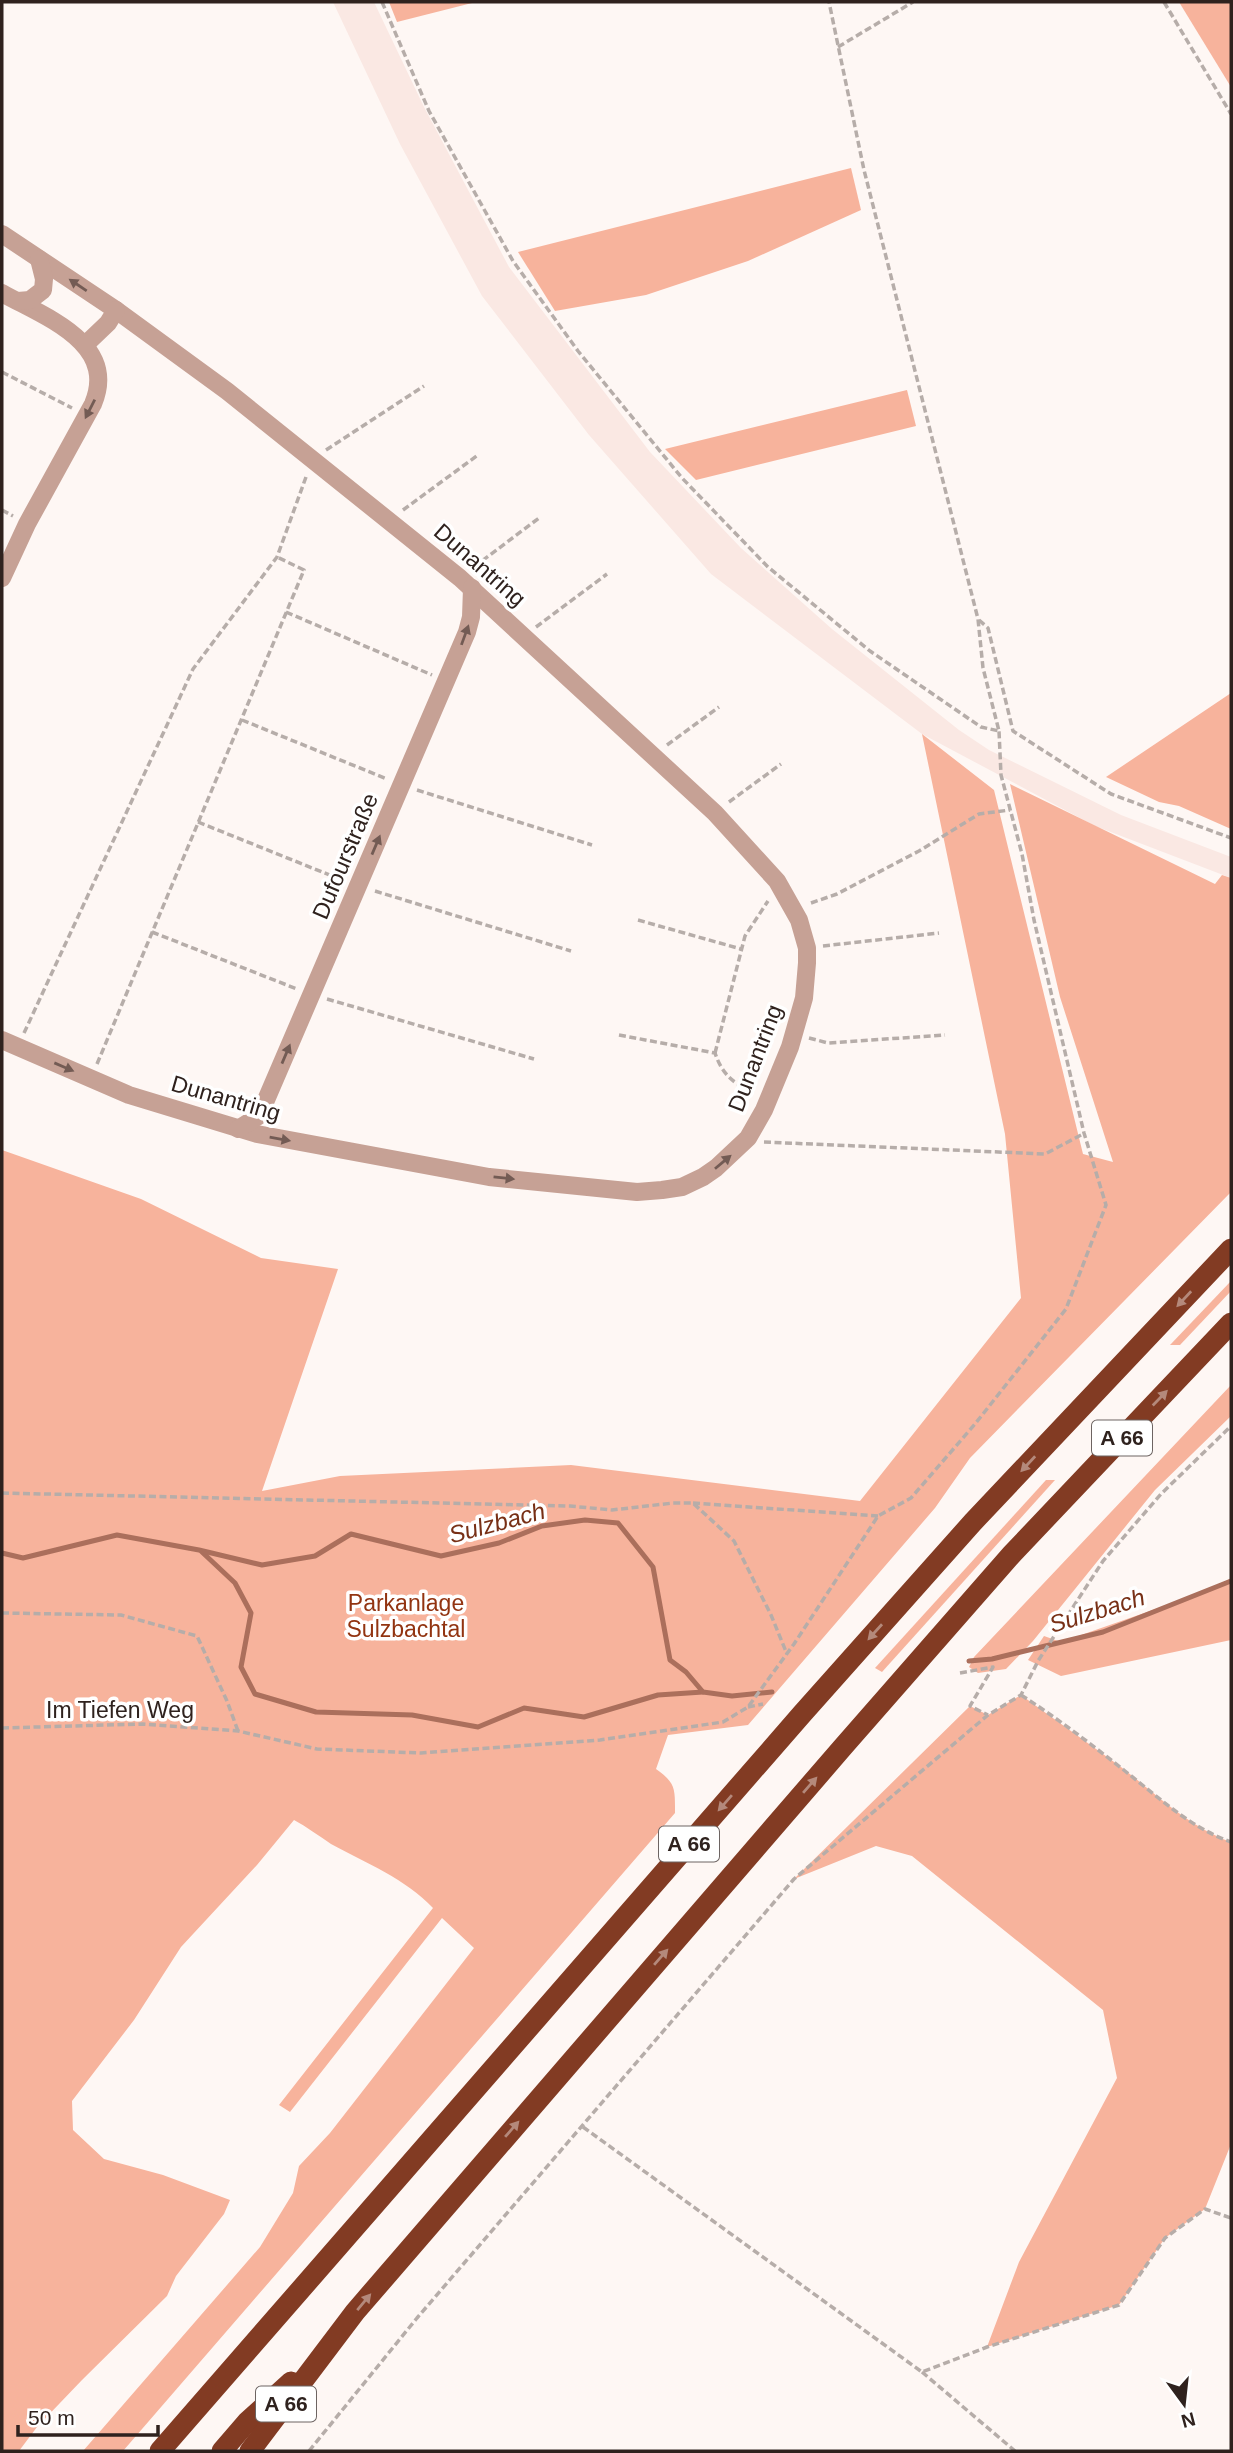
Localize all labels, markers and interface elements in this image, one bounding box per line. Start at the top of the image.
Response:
one-way arrow [68,278,87,291]
one-way arrow [84,399,96,419]
street label: Dunantring [429,518,531,612]
one-way arrow [460,625,471,646]
street label: Dufourstraße [307,789,383,923]
one-way arrow [371,834,382,855]
street label: Dunantring [723,1001,787,1115]
one-way arrow [281,1043,292,1064]
one-way arrow [54,1062,75,1073]
street label: Dunantring [168,1070,284,1126]
one-way arrow [269,1133,291,1144]
one-way arrow [714,1154,732,1170]
one-way arrow [493,1173,515,1184]
one-way arrow [1177,1290,1193,1307]
one-way arrow [1152,1390,1168,1407]
road number: A 66 [1092,1420,1152,1456]
one-way arrow [1021,1455,1037,1472]
water label: Sulzbach [446,1497,548,1548]
water label: Sulzbach [1046,1583,1148,1638]
park label: Parkanlage Sulzbachtal [347,1590,465,1642]
one-way arrow [867,1623,883,1641]
street label: Im Tiefen Weg [46,1697,194,1723]
one-way arrow [802,1776,818,1794]
one-way arrow [717,1794,733,1812]
road number: A 66 [659,1826,719,1862]
one-way arrow [653,1948,669,1966]
one-way arrow [504,2120,520,2138]
one-way arrow [356,2293,371,2310]
north arrow [1149,2369,1219,2439]
road number: A 66 [256,2386,316,2422]
scale bar [18,2394,158,2438]
text: 50 m [28,2406,75,2429]
text: N [1179,2408,1198,2432]

